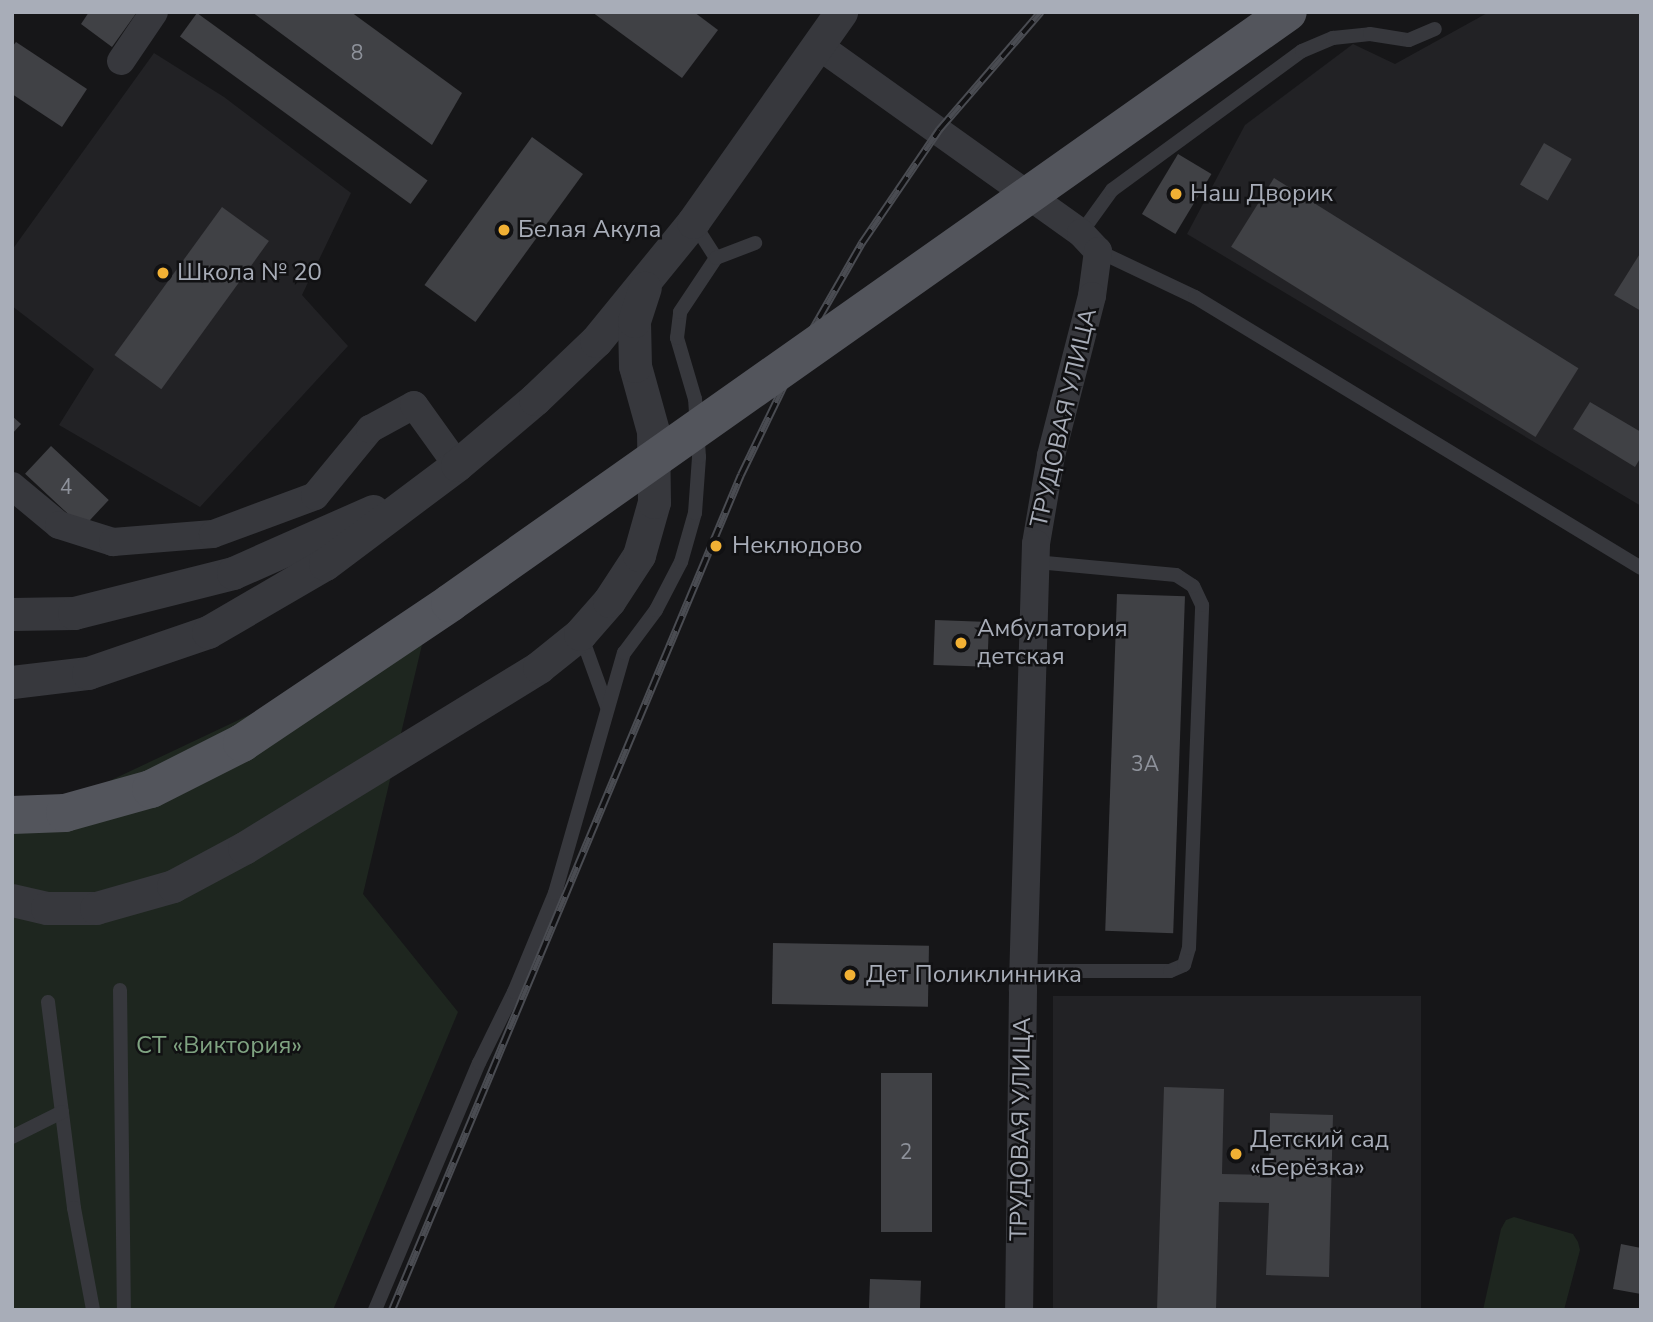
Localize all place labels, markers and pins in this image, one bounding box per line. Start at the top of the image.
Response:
place label: Наш Дворик [1190,180,1333,208]
marker: Наш Дворик [1168,186,1184,202]
place label: Белая Акула [518,216,661,244]
marker: Белая Акула [496,222,512,238]
place label: Школа № 20 [177,259,322,287]
marker: Школа № 20 [155,265,171,281]
place label: Неклюдово [732,532,863,560]
marker: Неклюдово [706,536,726,556]
place label: Амбулатория детская [977,615,1128,671]
marker: Амбулатория детская [951,633,971,653]
place label: Дет Поликлинника [866,961,1082,989]
marker: Дет Поликлинника [840,965,860,985]
place label: Детский сад «Берёзка» [1250,1126,1389,1182]
marker: Детский сад «Берёзка» [1228,1146,1244,1162]

